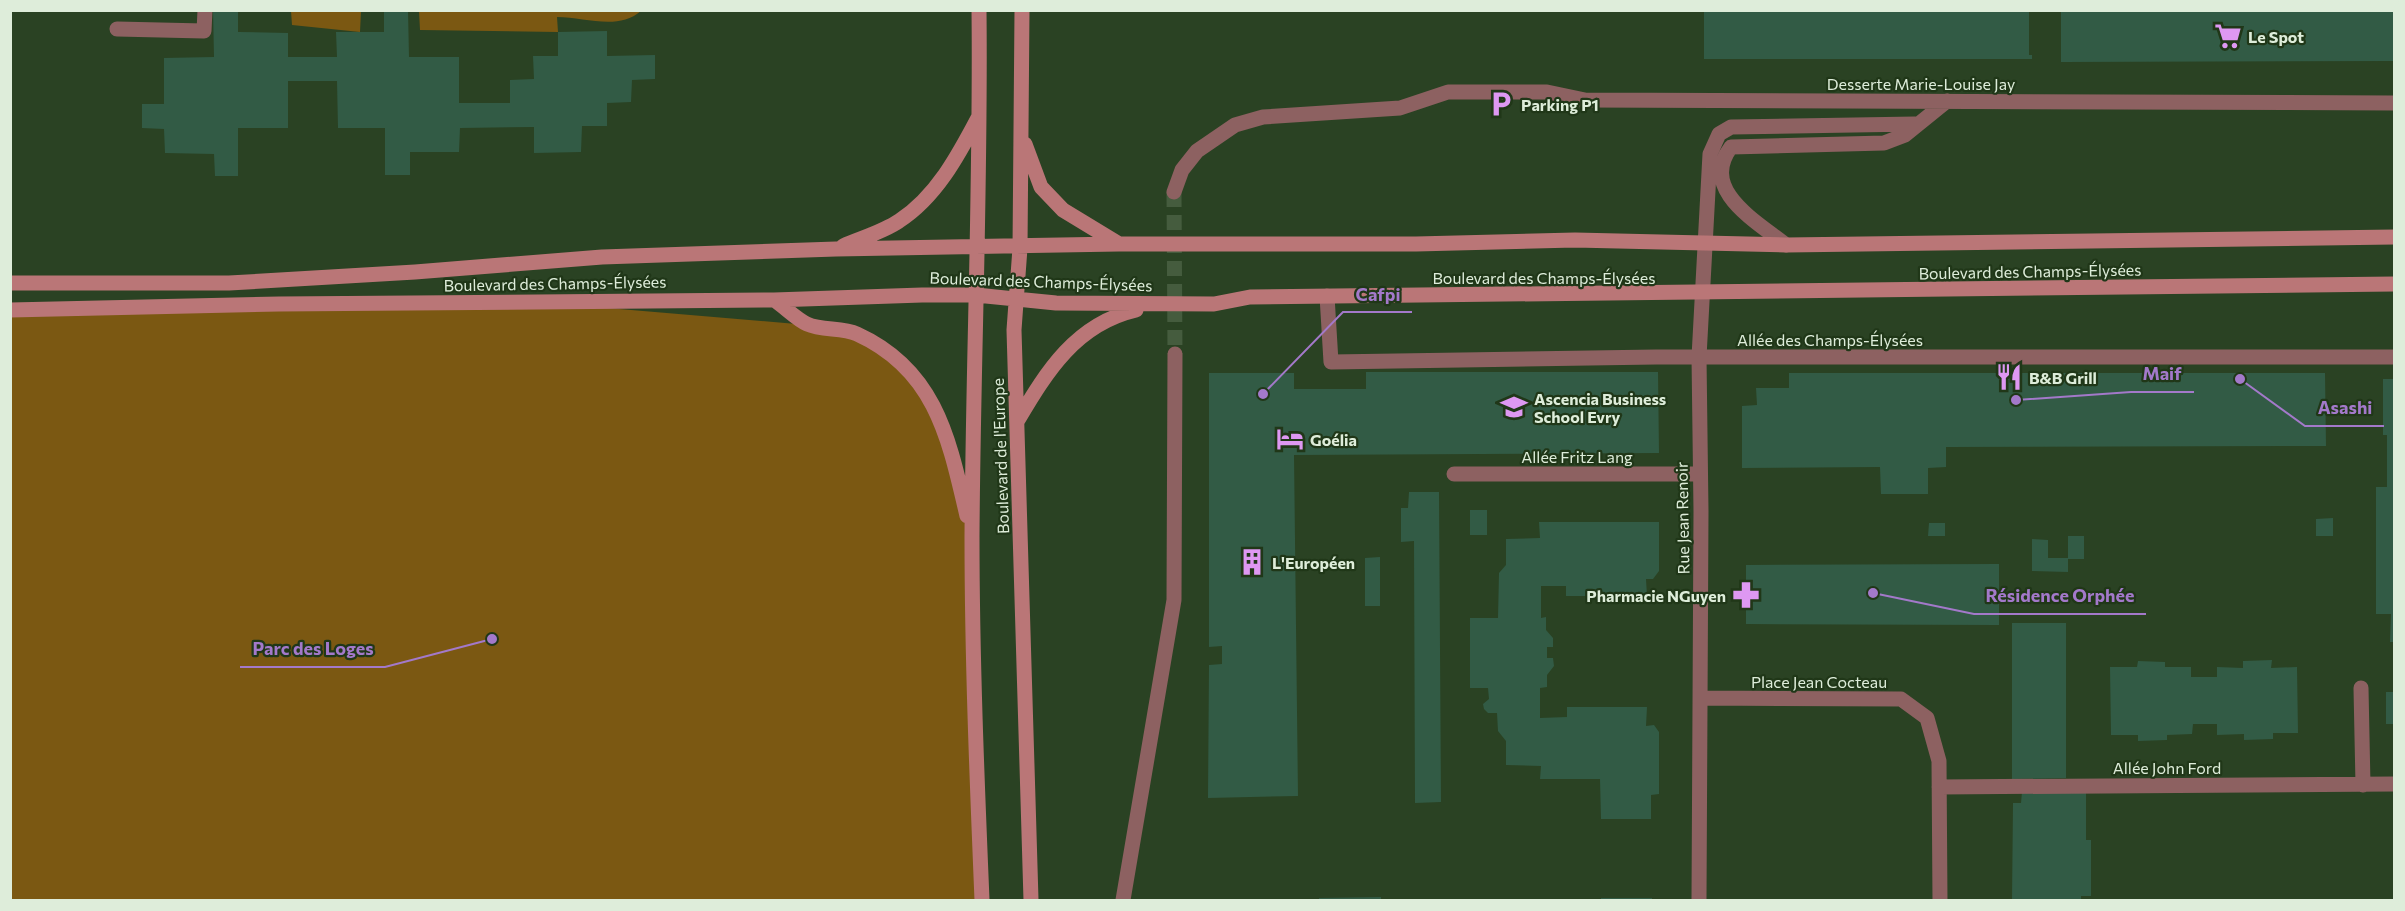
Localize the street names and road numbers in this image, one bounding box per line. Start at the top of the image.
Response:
street label: Desserte Marie-Louise Jay [1827,74,2015,93]
street label: Boulevard des Champs-Élysées [1918,260,2142,282]
street label: Boulevard des Champs-Élysées [929,268,1153,294]
street label: Boulevard des Champs-Élysées [1433,268,1655,287]
street label: Boulevard des Champs-Élysées [443,272,667,294]
street label: Allée des Champs-Élysées [1737,330,1923,349]
street label: Boulevard de l'Europe [988,378,1012,534]
street label: Allée Fritz Lang [1521,447,1633,466]
street label: Rue Jean Renoir [1672,461,1692,574]
street label: Place Jean Cocteau [1751,672,1887,691]
street label: Allée John Ford [2113,758,2221,777]

